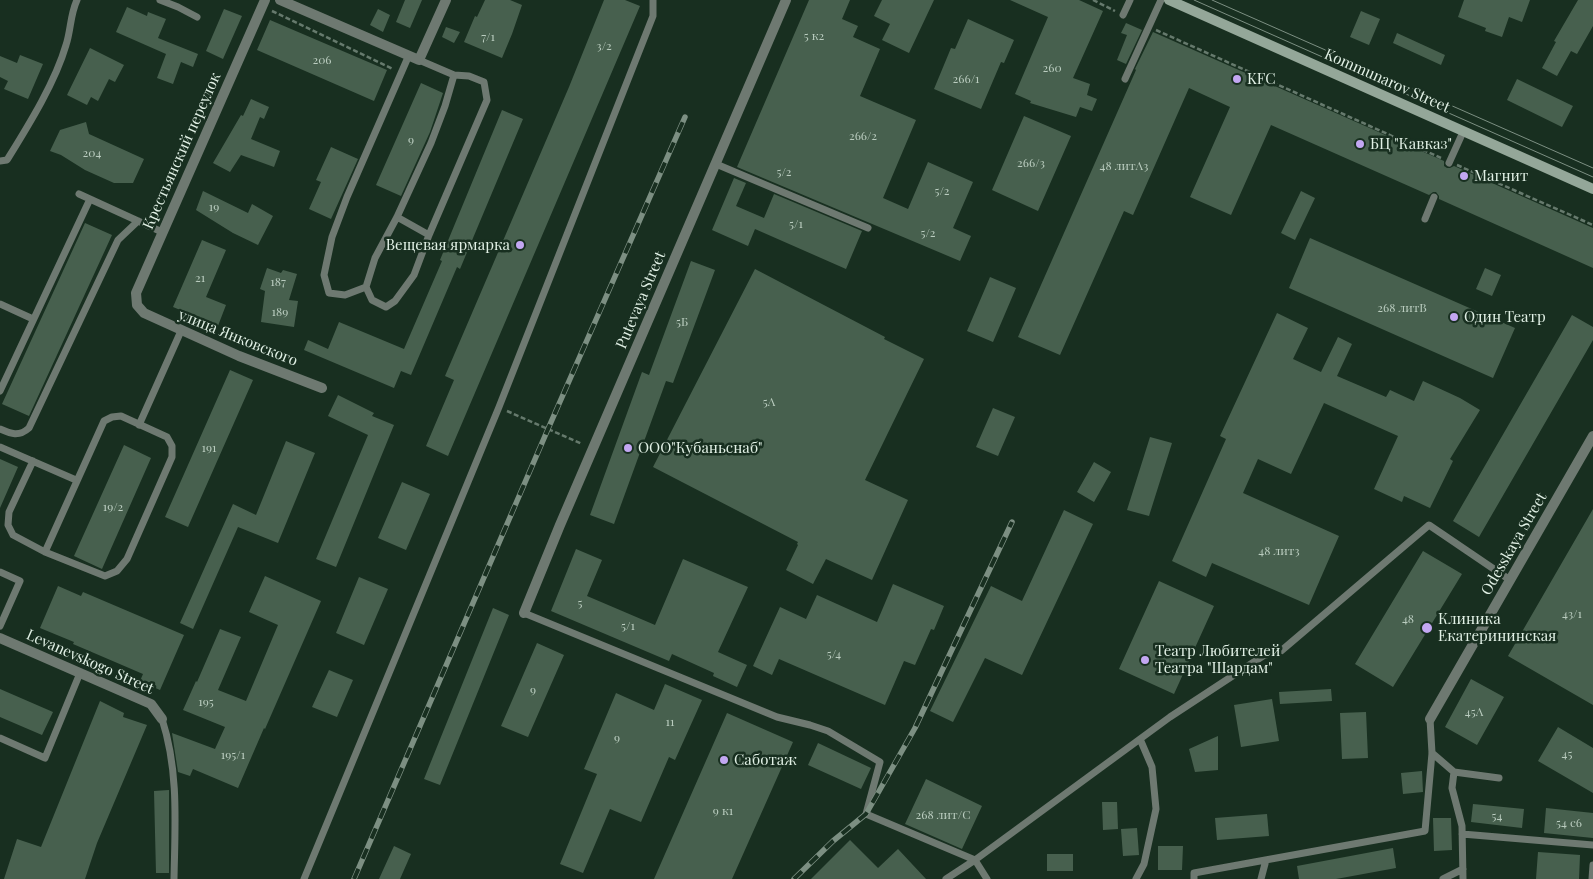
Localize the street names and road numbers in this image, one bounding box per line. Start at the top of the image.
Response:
street label: Kommunarov Street [1321,45,1453,117]
street label: Крестьянский переулок [139,70,225,232]
street label: Putevaya Street [612,249,670,351]
street label: улица Янковского [176,306,300,370]
street label: Odesskaya Street [1477,490,1551,598]
street label: Levanevskogo Street [24,626,156,698]

